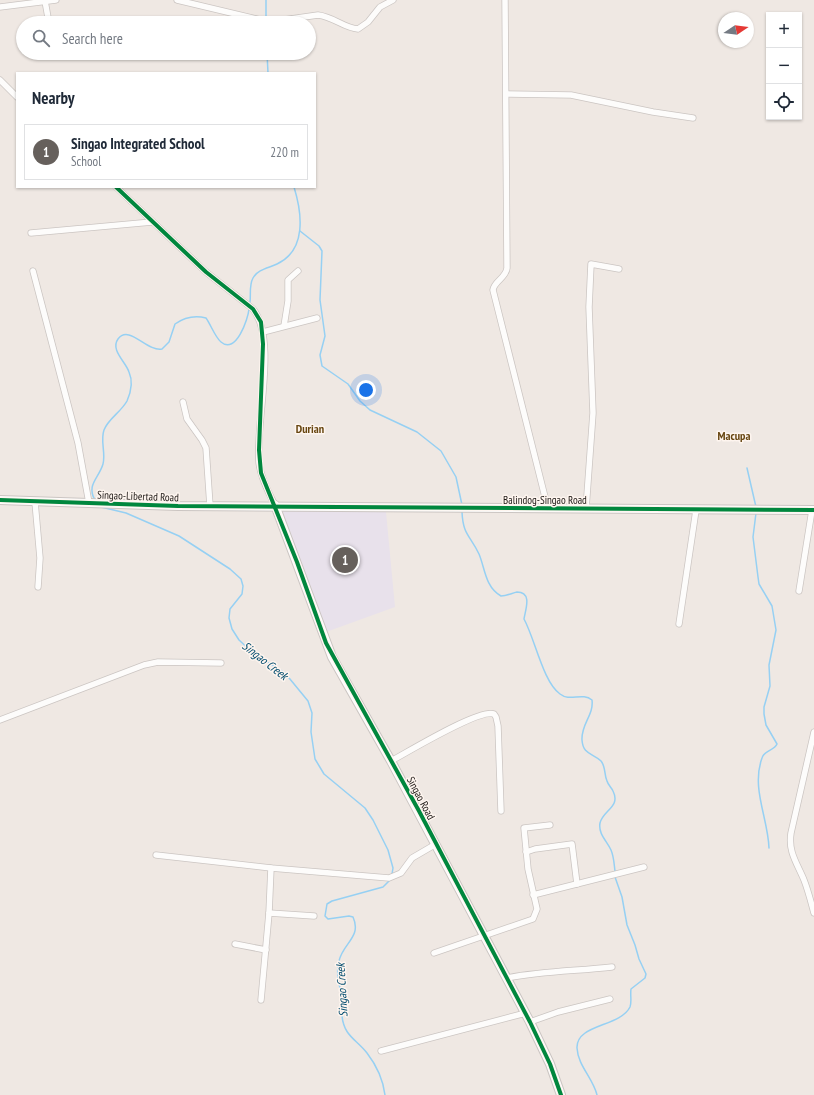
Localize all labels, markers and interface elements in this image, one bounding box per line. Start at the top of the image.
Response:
north arrow [718,12,754,48]
map controls [766,12,802,120]
button: + [766,12,802,48]
search box [16,16,316,60]
icon: search [30,27,52,49]
text: Search here [62,29,123,48]
button: − [766,48,802,84]
button: locate [766,84,802,120]
text: Nearby [32,87,75,109]
text: Singao Integrated School [71,134,205,153]
text: 1 [43,144,49,161]
text: 220 m [270,144,299,161]
text: School [71,153,101,170]
your location [356,380,376,400]
district label: Durian [296,421,324,436]
district label: Macupa [718,428,750,443]
street label: Singao-Libertad Road [97,488,179,504]
street label: Balindog-Singao Road [503,493,587,507]
pin: 1 [332,545,358,575]
water label: Singao Creek [239,638,292,684]
street label: Singao Road [404,774,438,822]
water label: Singao Creek [333,961,350,1017]

